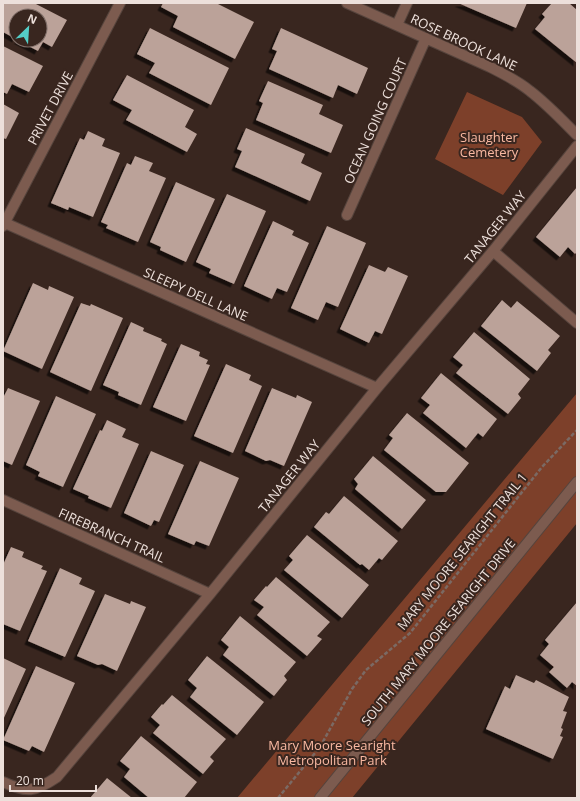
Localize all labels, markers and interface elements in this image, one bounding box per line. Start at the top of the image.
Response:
north arrow [8,8,48,48]
street label: ROSE BROOK LANE [408,9,520,75]
text: N [25,10,40,27]
street label: OCEAN GOING COURT [339,55,411,187]
street label: PRIVET DRIVE [23,68,77,148]
park label: Slaughter Cemetery [460,128,519,161]
street label: TANAGER WAY [460,186,530,267]
street label: SLEEPY DELL LANE [141,263,251,325]
street label: TANAGER WAY [254,435,324,516]
street label: MARY MOORE SEARIGHT TRAIL 1 [393,469,531,633]
street label: FIREBRANCH TRAIL [56,503,168,567]
street label: SOUTH MARY MOORE SEARIGHT DRIVE [357,535,519,729]
park label: Mary Moore Searight Metropolitan Park [268,736,396,769]
scale bar [10,767,96,793]
text: 20 m [16,772,44,789]

